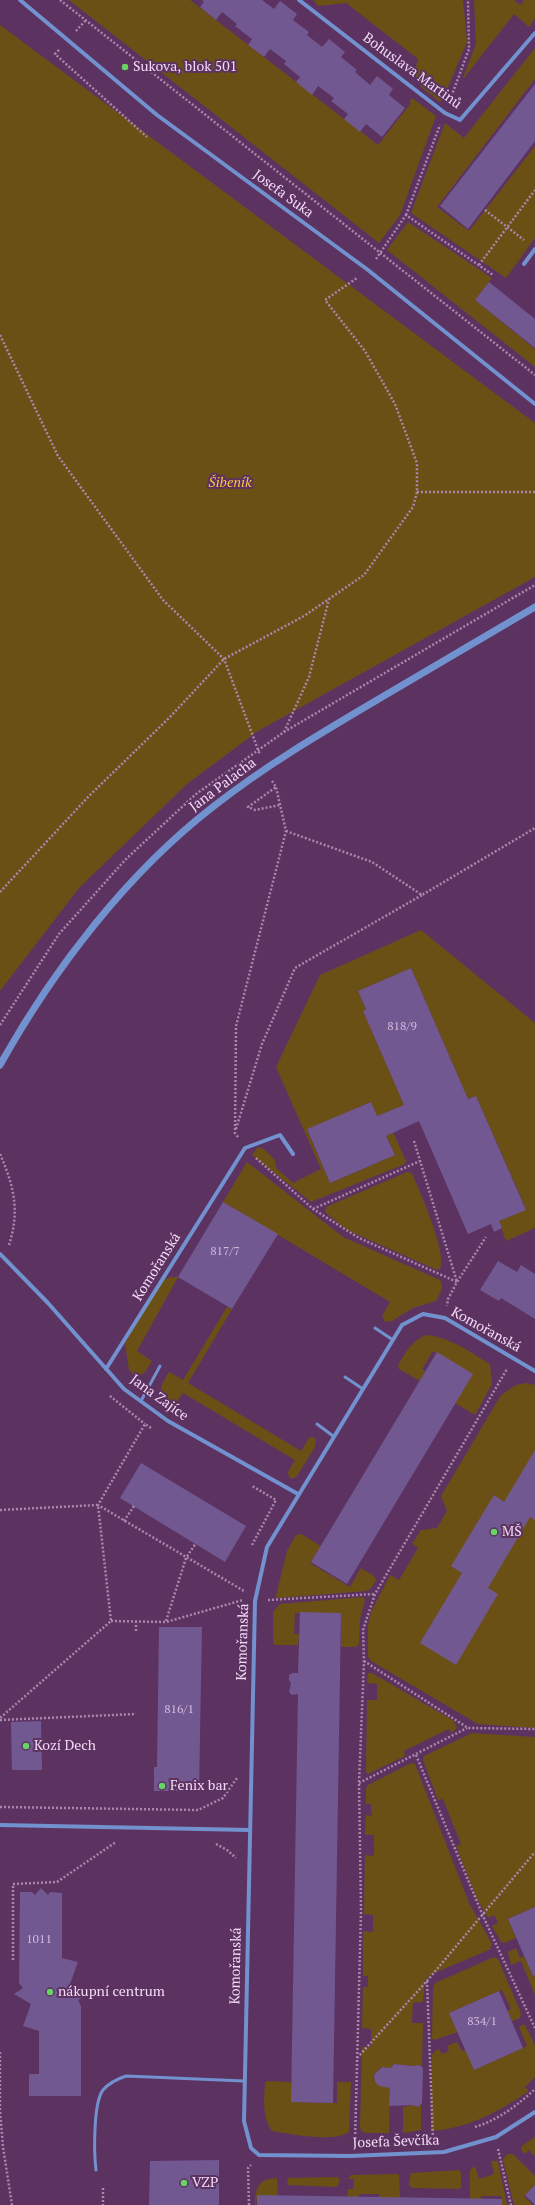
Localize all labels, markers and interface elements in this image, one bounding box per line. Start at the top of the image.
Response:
street label: Bohuslava Martinů [359,30,465,112]
place label: Sukova, blok 501 [133,59,237,75]
marker: Sukova, blok 501 [120,62,130,72]
street label: Josefa Suka [249,166,317,222]
park label: Šibeník [208,475,252,491]
street label: Jana Palacha [186,754,260,816]
house number: 818/9 [387,1020,417,1034]
street label: Komořanská [129,1230,185,1304]
house number: 817/7 [210,1245,240,1259]
street label: Komořanská [448,1304,524,1356]
street label: Jana Zajíce [127,1371,191,1425]
place label: MŠ [502,1524,522,1540]
marker: MŠ [489,1527,499,1537]
street label: Komořanská [233,1603,253,1681]
house number: 816/1 [164,1703,194,1717]
place label: Kozí Dech [34,1738,96,1754]
marker: Kozí Dech [21,1741,31,1751]
place label: Fenix bar [170,1778,228,1794]
marker: Fenix bar [157,1781,167,1791]
street label: Komořanská [227,1927,245,2005]
house number: 1011 [26,1933,52,1947]
place label: nákupní centrum [58,1984,165,2000]
marker: nákupní centrum [45,1987,55,1997]
house number: 834/1 [467,2015,497,2029]
street label: Josefa Ševčíka [352,2132,440,2152]
place label: VZP [192,2175,218,2191]
marker: VZP [179,2178,189,2188]

